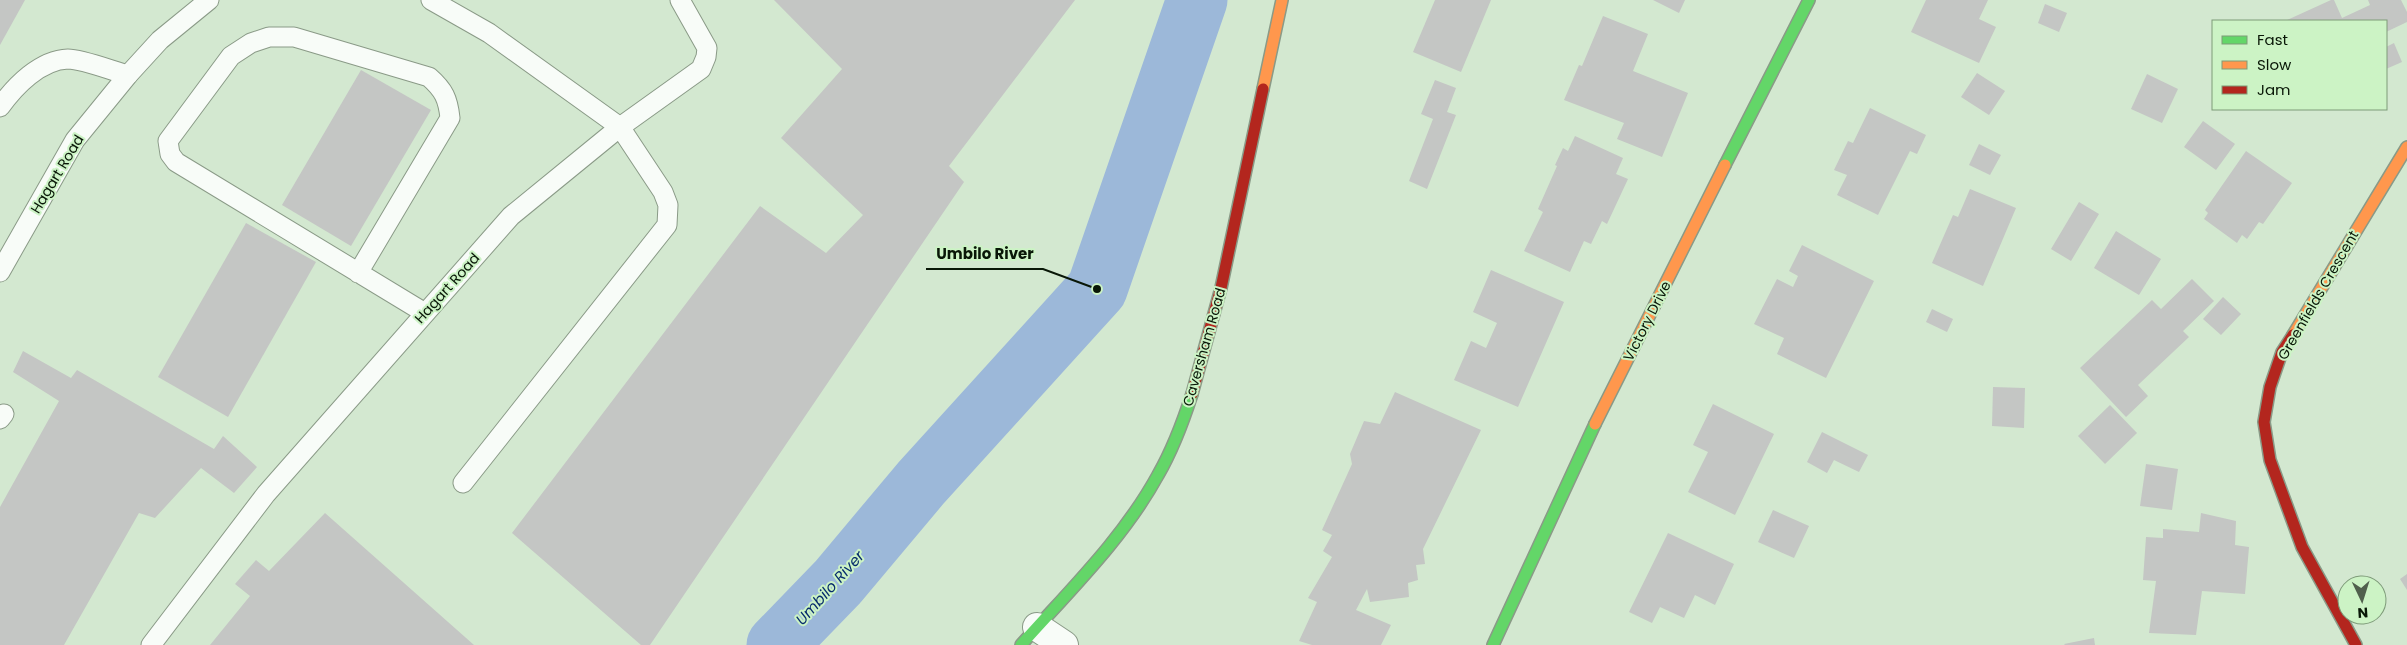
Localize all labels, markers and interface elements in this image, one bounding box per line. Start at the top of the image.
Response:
legend [2212,20,2387,110]
text: Fast [2257,29,2288,50]
text: Slow [2257,54,2292,75]
text: Jam [2257,79,2291,100]
street label: Hagart Road [26,131,88,217]
street label: Greenfields Crescent [2273,227,2363,363]
callout: Umbilo River [926,239,1043,269]
text: Umbilo River [936,243,1034,264]
street label: Hagart Road [410,248,484,328]
street label: Victory Drive [1618,277,1676,364]
street label: Caversham Road [1178,285,1230,409]
water label: Umbilo River [791,546,869,629]
north arrow [2337,575,2387,625]
text: N [2357,603,2369,623]

